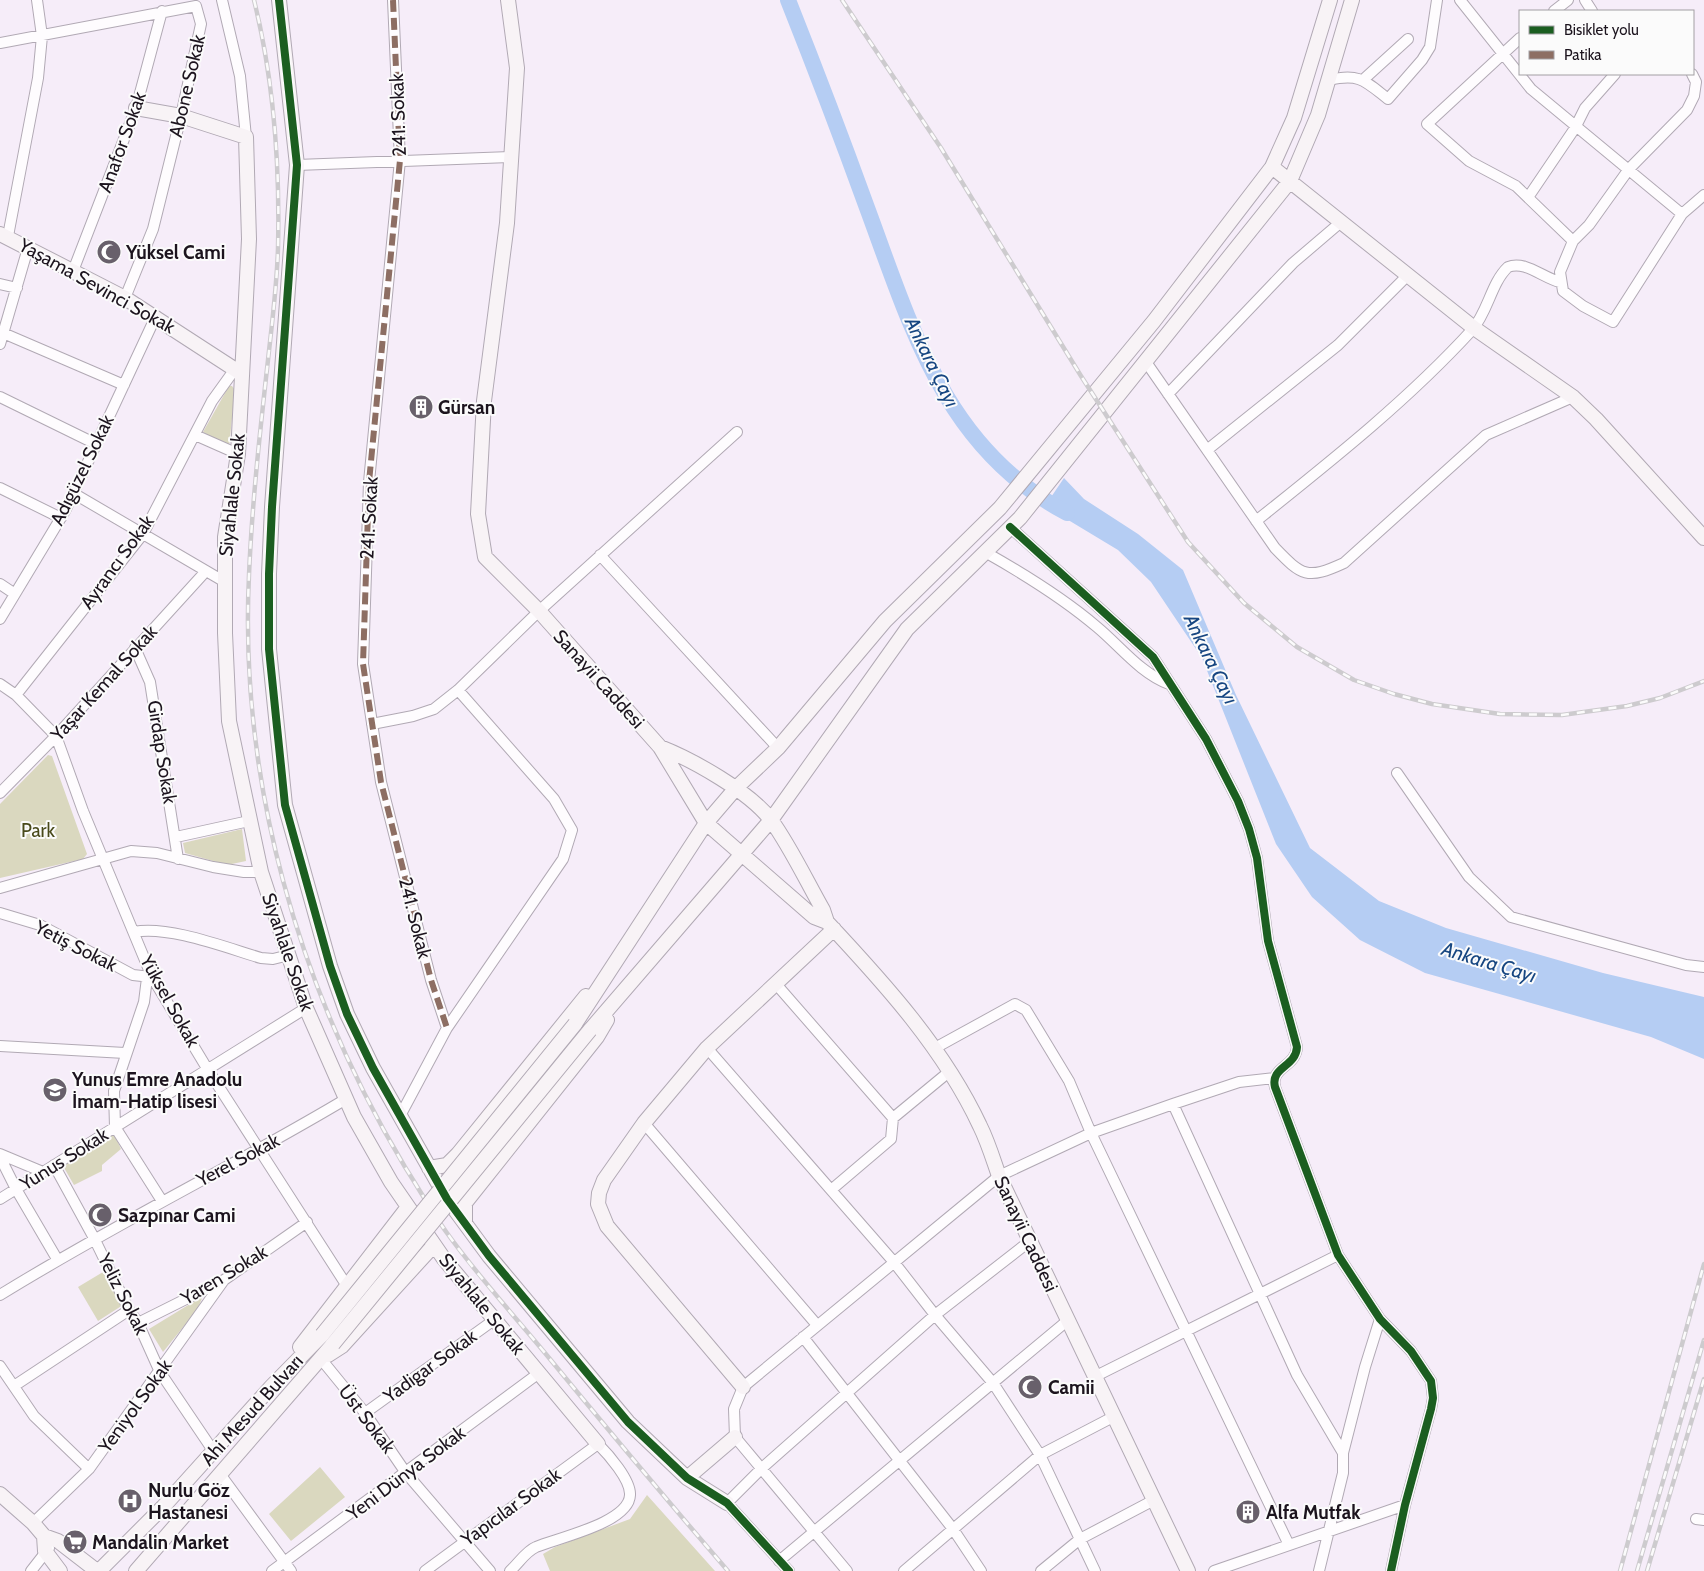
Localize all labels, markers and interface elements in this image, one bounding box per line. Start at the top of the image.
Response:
legend [1519,10,1694,75]
text: Bisiklet yolu [1564,21,1639,39]
street label: Abone Sokak [164,32,210,140]
text: Patika [1564,46,1602,64]
street label: 241. Sokak [385,73,411,157]
street label: Anafor Sokak [93,88,151,196]
street label: Yaşama Sevinci Sokak [14,233,180,339]
mosque icon: Yüksel Cami [96,239,122,265]
place label: Yüksel Cami [125,241,225,264]
water label: Ankara Çayı [899,312,964,411]
building icon: Gürsan [408,394,434,420]
place label: Gürsan [438,396,495,419]
street label: Adıgüzel Sokak [45,410,119,529]
street label: Siyahlale Sokak [214,432,250,558]
street label: 241. Sokak [355,475,383,560]
street label: Ayrancı Sokak [75,510,159,614]
water label: Ankara Çayı [1178,609,1243,708]
street label: Yaşar Kemal Sokak [45,620,162,746]
street label: Sanayii Caddesi [549,625,649,733]
street label: Girdap Sokak [142,699,182,806]
park label: Park [21,819,56,842]
street label: 241. Sokak [394,875,436,961]
street label: Siyahlale Sokak [257,890,319,1015]
street label: Yetiş Sokak [30,915,121,977]
water label: Ankara Çayı [1438,936,1539,988]
street label: Yüksel Sokak [135,950,205,1052]
place label: Yunus Emre Anadolu İmam-Hatip lisesi [71,1068,242,1113]
school or university icon: Yunus Emre Anadolu İmam-Hatip lisesi [42,1077,68,1103]
street label: Yunus Sokak [15,1123,113,1196]
street label: Yerel Sokak [192,1128,284,1192]
street label: Sanayii Caddesi [989,1172,1063,1296]
mosque icon: Sazpınar Cami [87,1202,113,1228]
place label: Sazpınar Cami [118,1204,235,1227]
street label: Yaren Sokak [176,1240,272,1310]
street label: Yeliz Sokak [92,1249,153,1339]
street label: Siyahlale Sokak [434,1249,530,1360]
street label: Yadigar Sokak [378,1324,482,1408]
street label: Ahi Mesud Bulvarı [196,1350,308,1470]
street label: Yeniyol Sokak [93,1354,177,1458]
mosque icon: Camii [1017,1374,1043,1400]
place label: Camii [1048,1376,1095,1399]
street label: Üst Sokak [334,1380,400,1458]
street label: Yeni Dünya Sokak [341,1421,470,1526]
street label: Yapıcılar Sokak [456,1463,566,1551]
place label: Nurlu Göz Hastanesi [148,1479,230,1524]
hospital icon: Nurlu Göz Hastanesi [117,1488,143,1514]
building icon: Alfa Mutfak [1235,1499,1261,1525]
place label: Alfa Mutfak [1266,1501,1361,1524]
supermarket icon: Mandalin Market [62,1529,88,1555]
place label: Mandalin Market [92,1531,229,1554]

